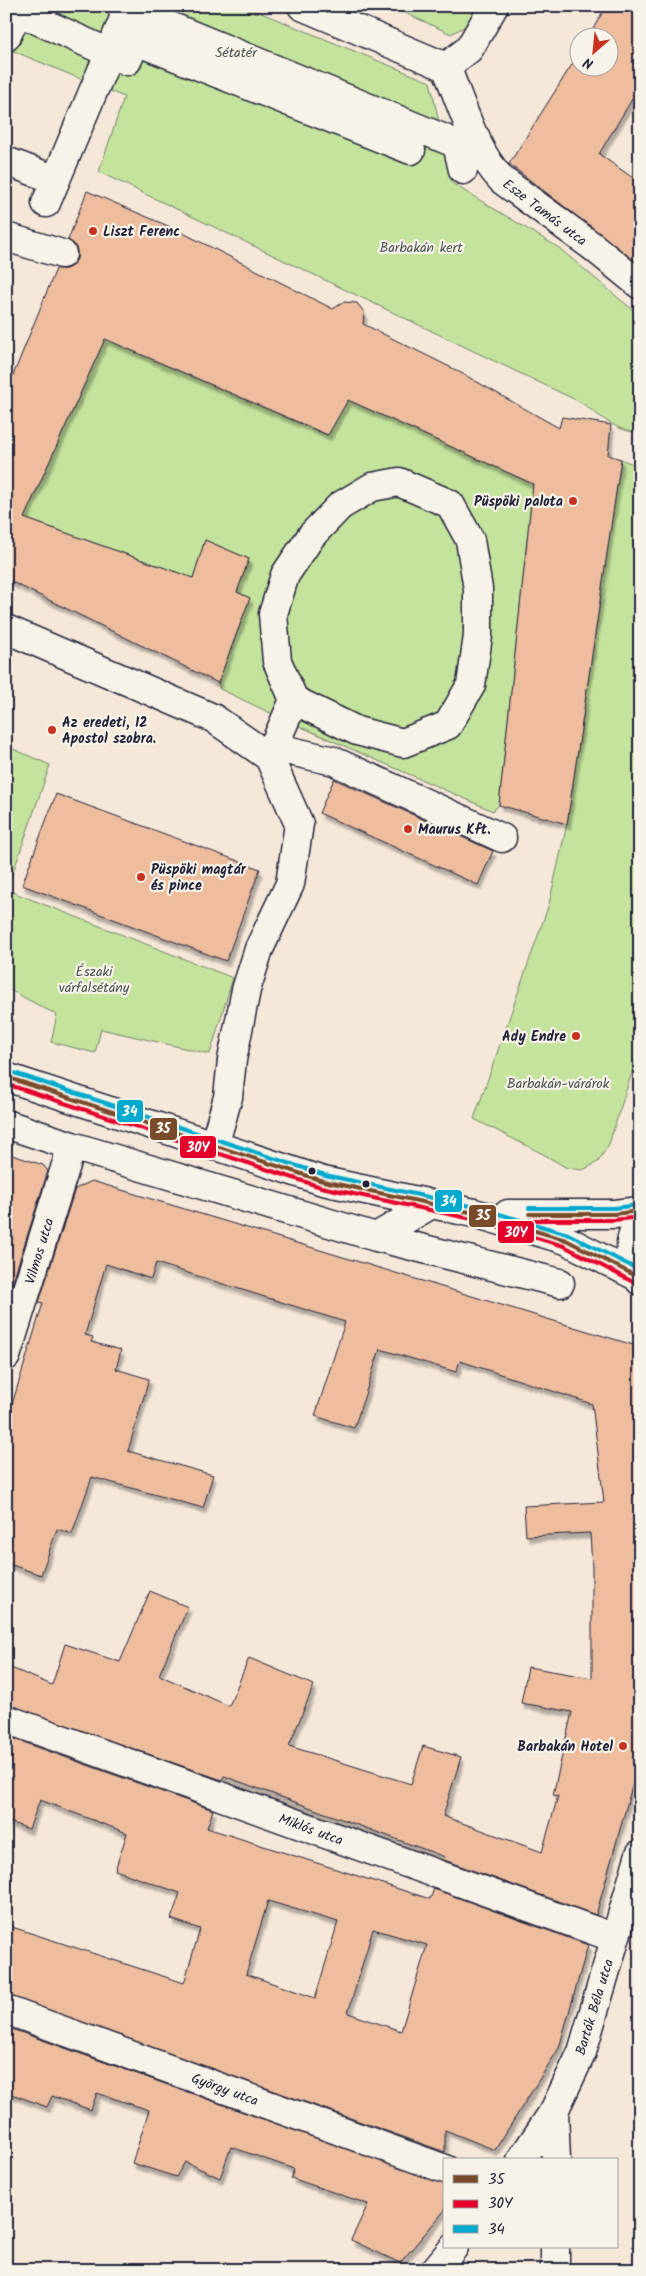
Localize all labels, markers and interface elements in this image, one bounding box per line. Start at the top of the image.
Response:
north arrow [568,28,618,78]
park label: Sétatér [215,42,258,64]
text: N [579,51,597,75]
street label: Esze Tamás utca [498,174,591,252]
place label: Liszt Ferenc [103,221,180,243]
marker: Liszt Ferenc [87,225,99,237]
park label: Barbakán kert [379,237,463,259]
place label: Püspöki palota [474,491,563,513]
marker: Püspöki palota [567,495,579,507]
place label: Az eredeti, 12 Apostol szobra. [62,712,156,750]
marker: Az eredeti, 12 Apostol szobra. [46,724,58,736]
place label: Maurus Kft. [418,819,490,841]
marker: Maurus Kft. [402,823,414,835]
place label: Püspöki magtár és pince [151,859,247,897]
marker: Püspöki magtár és pince [135,871,147,883]
park label: Északi várfalsétány [59,961,130,999]
place label: Ady Endre [502,1026,566,1048]
marker: Ady Endre [570,1030,582,1042]
park label: Barbakán-várárok [507,1073,610,1095]
line badge: 34 [116,1099,144,1123]
text: 34 [121,1101,138,1123]
line badge: 35 [149,1117,178,1141]
text: 35 [155,1118,172,1140]
line badge: 30Y [179,1135,217,1159]
text: 30Y [186,1137,210,1159]
unlabelled marker [307,1166,317,1176]
unlabelled marker [361,1179,371,1189]
line badge: 34 [434,1189,463,1213]
text: 34 [440,1191,457,1213]
line badge: 35 [468,1204,497,1228]
text: 35 [475,1205,492,1227]
street label: Vilmos utca [19,1215,60,1287]
line badge: 30Y [497,1220,535,1244]
text: 30Y [504,1222,528,1244]
place label: Barbakán Hotel [517,1736,613,1758]
marker: Barbakán Hotel [617,1740,629,1752]
street label: Miklós utca [275,1808,346,1852]
street label: Bartók Béla utca [570,1956,620,2058]
street label: György utca [188,2068,261,2112]
legend [443,2158,618,2248]
text: 35 [488,2168,506,2192]
text: 30Y [488,2192,514,2216]
text: 34 [488,2218,505,2242]

